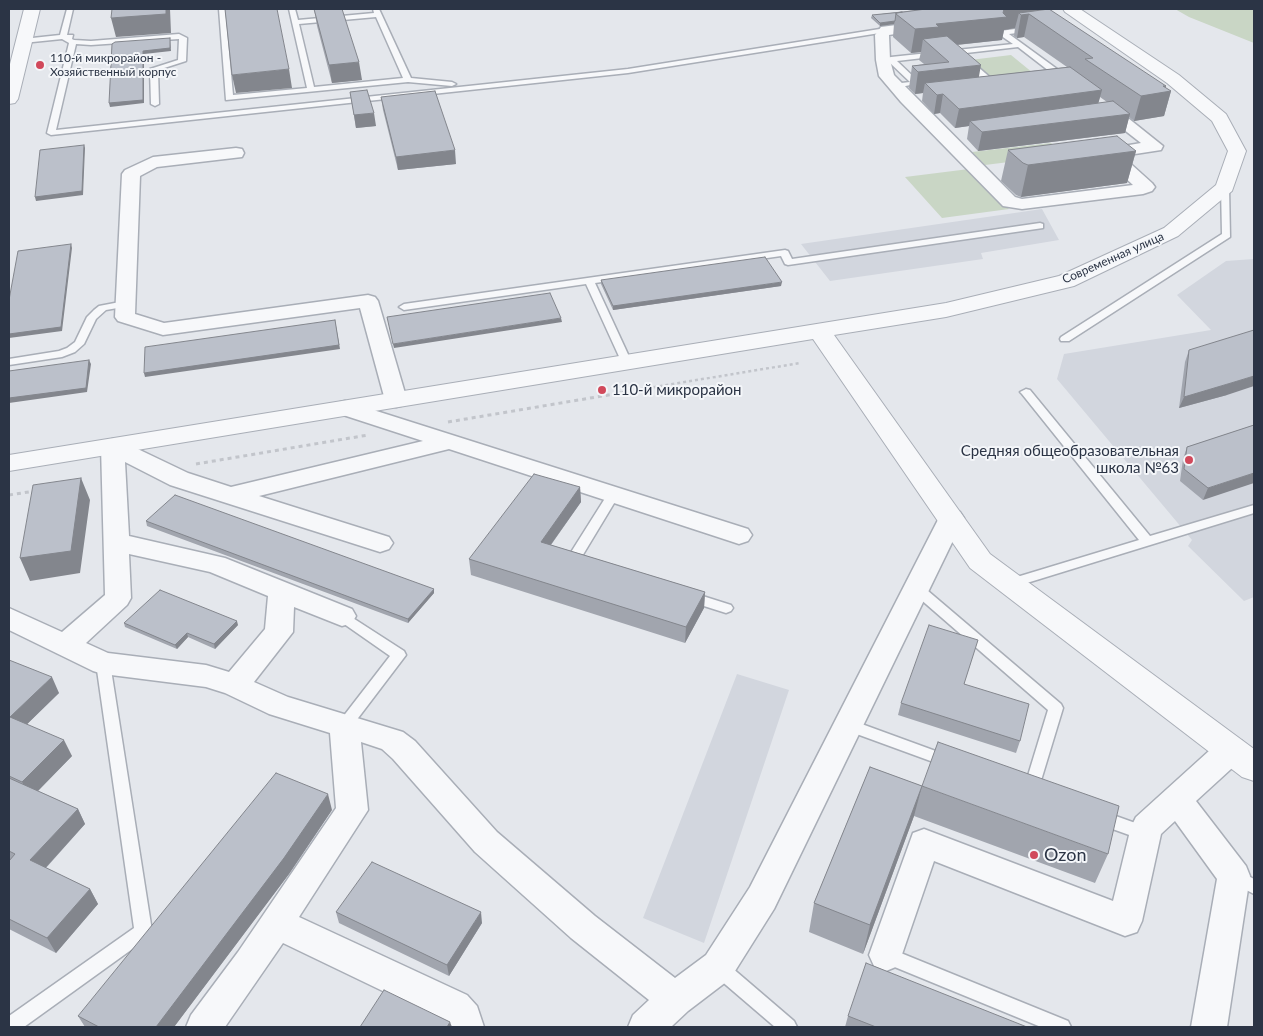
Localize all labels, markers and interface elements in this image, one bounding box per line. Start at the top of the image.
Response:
place label: 110-й микрорайон - Хозяйственный корпус [50,51,176,79]
marker: 110-й микрорайон - Хозяйственный корпус [34,59,46,71]
street label: Современная улица [1060,229,1166,287]
place label: 110-й микрорайон [612,381,741,399]
marker: 110-й микрорайон [596,384,608,396]
place label: Средняя общеобразовательная школа №63 [961,442,1179,477]
marker: Средняя общеобразовательная школа №63 [1183,454,1195,466]
place label: Ozon [1044,844,1086,866]
marker: Ozon [1028,849,1040,861]

